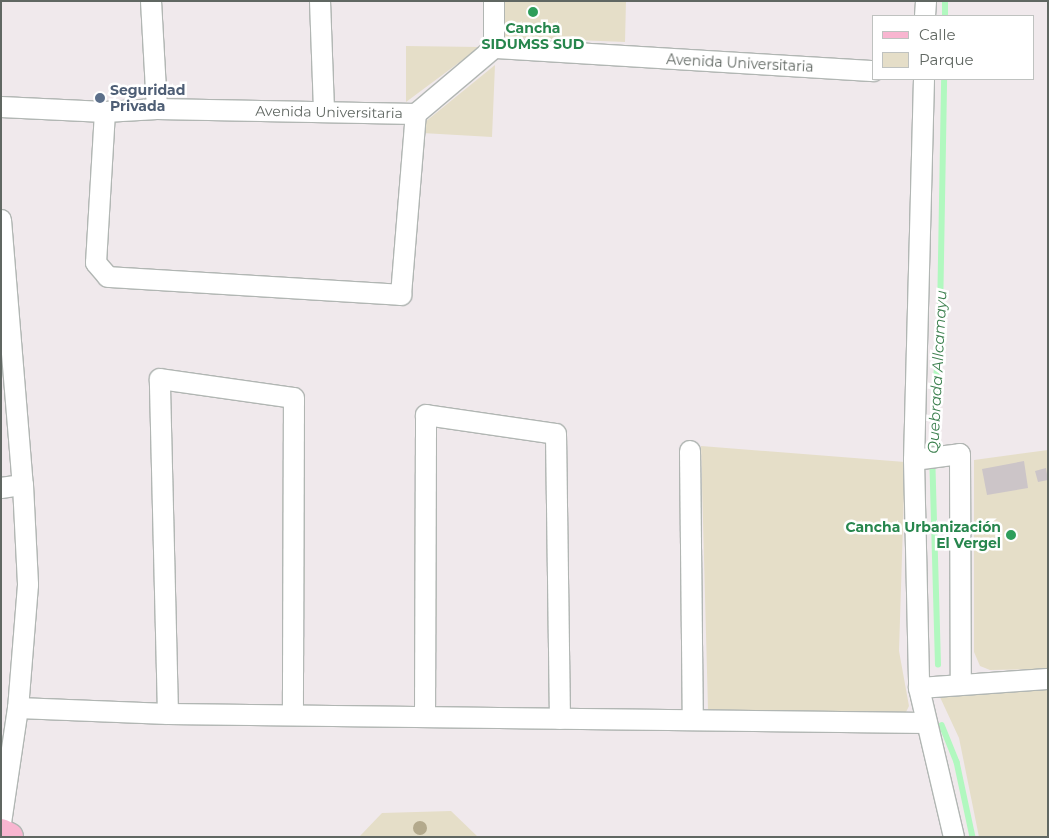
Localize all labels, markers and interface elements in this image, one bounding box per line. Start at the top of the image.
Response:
marker: Cancha SIDUMSS SUD [527,6,539,18]
legend [872,15,1034,80]
place label: Cancha SIDUMSS SUD [482,20,584,52]
text: Calle [919,25,956,44]
text: Parque [919,50,974,69]
street label: Avenida Universitaria [666,51,814,75]
place label: Seguridad Privada [110,82,185,114]
marker: Seguridad Privada [94,92,106,104]
street label: Avenida Universitaria [255,102,403,122]
water label: Quebrada Allcamayu [924,290,950,454]
place label: Cancha Urbanización El Vergel [845,519,1001,552]
marker: Cancha Urbanización El Vergel [1005,529,1017,541]

